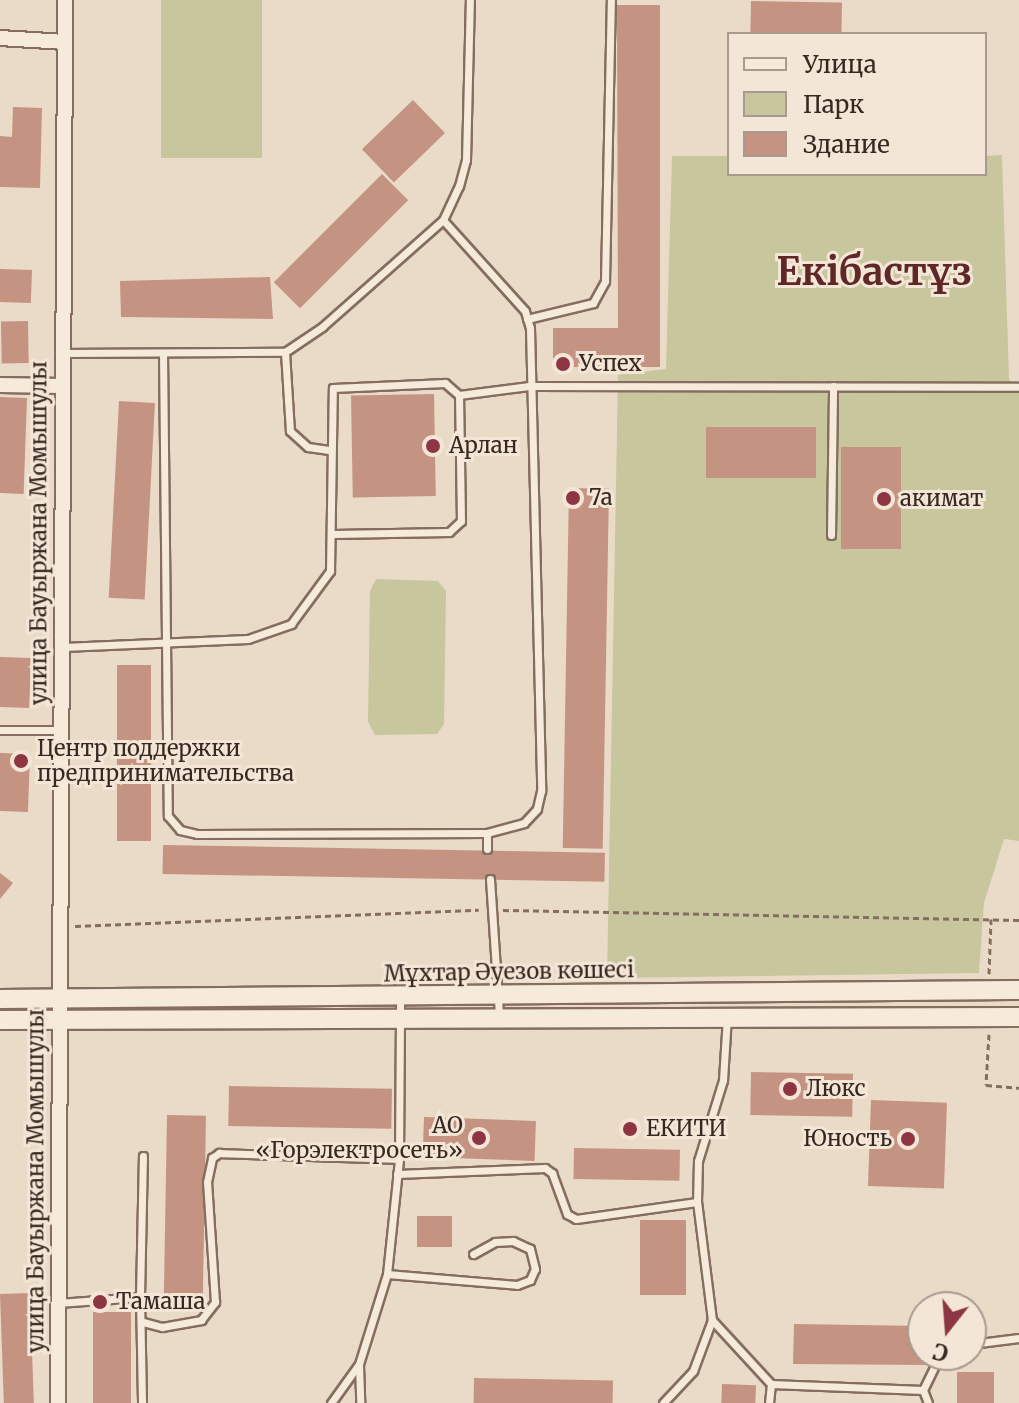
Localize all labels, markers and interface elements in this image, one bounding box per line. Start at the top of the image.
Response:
legend [727,32,987,176]
text: Улица [803,49,877,80]
text: Парк [803,89,864,120]
text: Здание [803,129,890,160]
district label: Екібастұз [776,249,972,295]
place label: Успех [579,351,642,377]
marker: Успех [554,355,572,373]
street label: улица Бауыржана Момышулы [26,361,52,705]
place label: Арлан [449,433,518,459]
marker: Арлан [424,437,442,455]
place label: 7а [589,485,612,511]
place label: акимат [900,486,983,512]
marker: 7а [564,489,582,507]
marker: акимат [875,490,893,508]
place label: Центр поддержки предпринимательства [37,735,294,786]
marker: Центр поддержки предпринимательства [12,752,30,770]
street label: Мұхтар Әуезов көшесі [384,957,634,987]
street label: улица Бауыржана Момышулы [23,1009,49,1353]
place label: Люкс [806,1076,866,1102]
marker: Люкс [781,1080,799,1098]
place label: АО «Горэлектросеть» [255,1112,463,1164]
place label: ЕКИТИ [646,1116,727,1142]
marker: ЕКИТИ [621,1120,639,1138]
place label: Юность [803,1126,892,1152]
marker: АО «Горэлектросеть» [470,1129,488,1147]
marker: Юность [899,1130,917,1148]
place label: Тамаша [116,1289,205,1315]
north arrow [907,1291,987,1371]
marker: Тамаша [91,1293,109,1311]
text: С [929,1337,952,1368]

